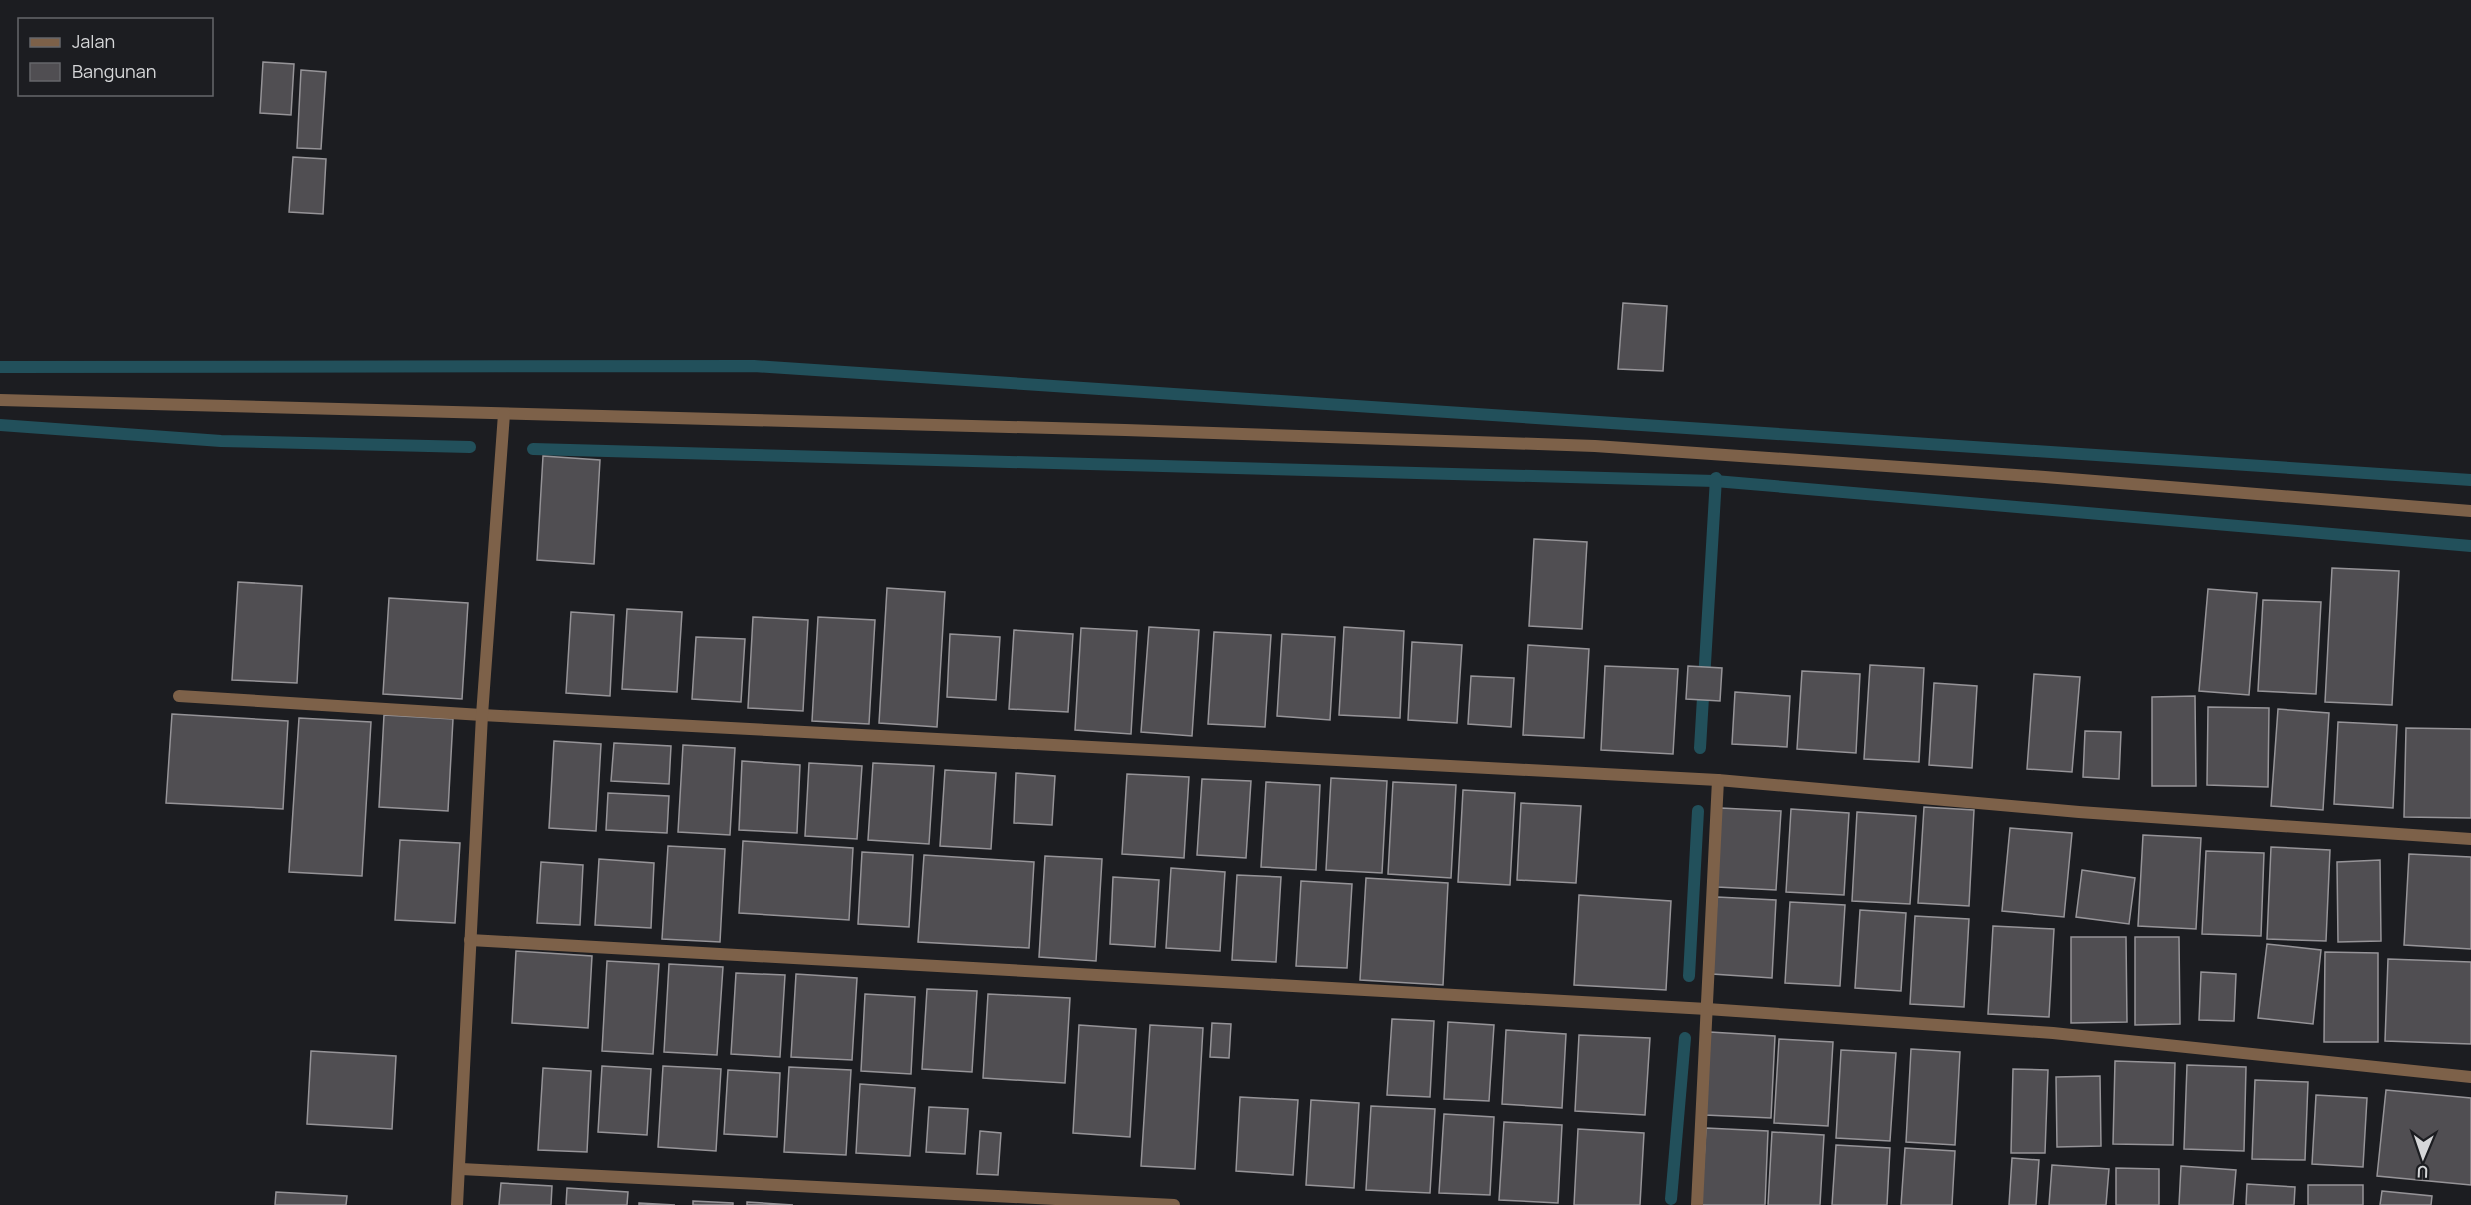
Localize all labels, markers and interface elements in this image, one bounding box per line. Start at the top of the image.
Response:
legend [18,18,213,96]
text: Jalan [72,29,115,53]
text: Bangunan [72,59,156,83]
north arrow [2393,1127,2453,1187]
text: U [2416,1161,2429,1183]

